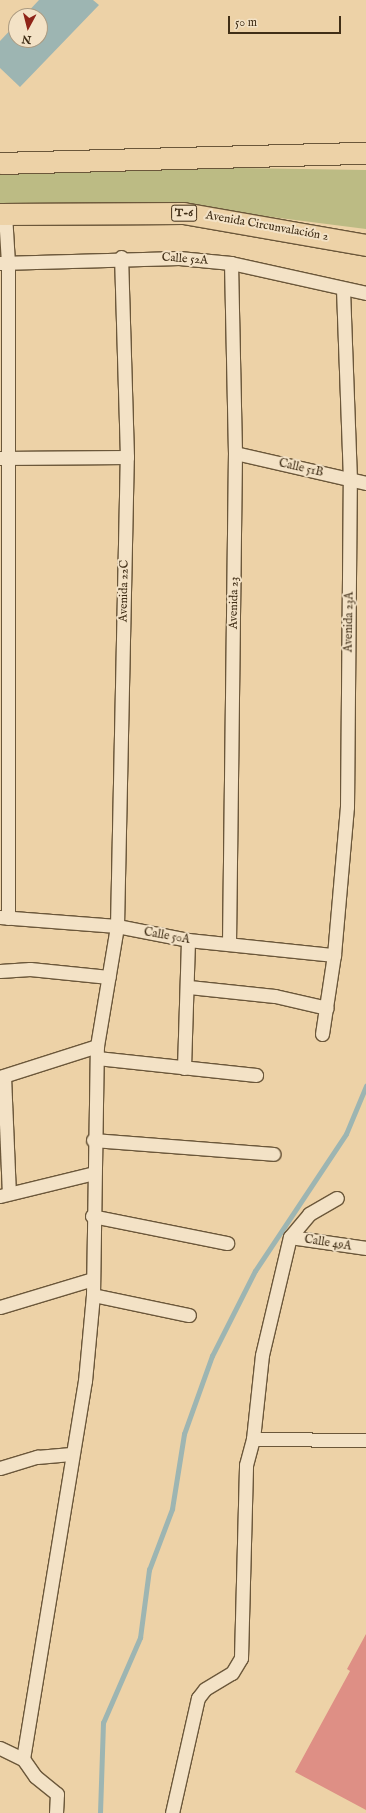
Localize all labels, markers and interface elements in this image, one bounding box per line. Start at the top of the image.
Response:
north arrow [8,8,48,48]
scale bar [230,8,343,34]
text: 50 m [235,15,257,30]
text: N [21,31,32,46]
road number: T-6 [171,204,197,222]
street label: Avenida Circunvalación 2 [204,208,330,244]
street label: Calle 52A [161,250,209,268]
street label: Calle 51B [277,456,325,480]
street label: Avenida 22C [116,560,132,622]
street label: Avenida 23 [226,577,242,629]
street label: Avenida 23A [341,592,357,652]
street label: Calle 50A [143,925,191,947]
street label: Calle 49A [303,1232,353,1254]

